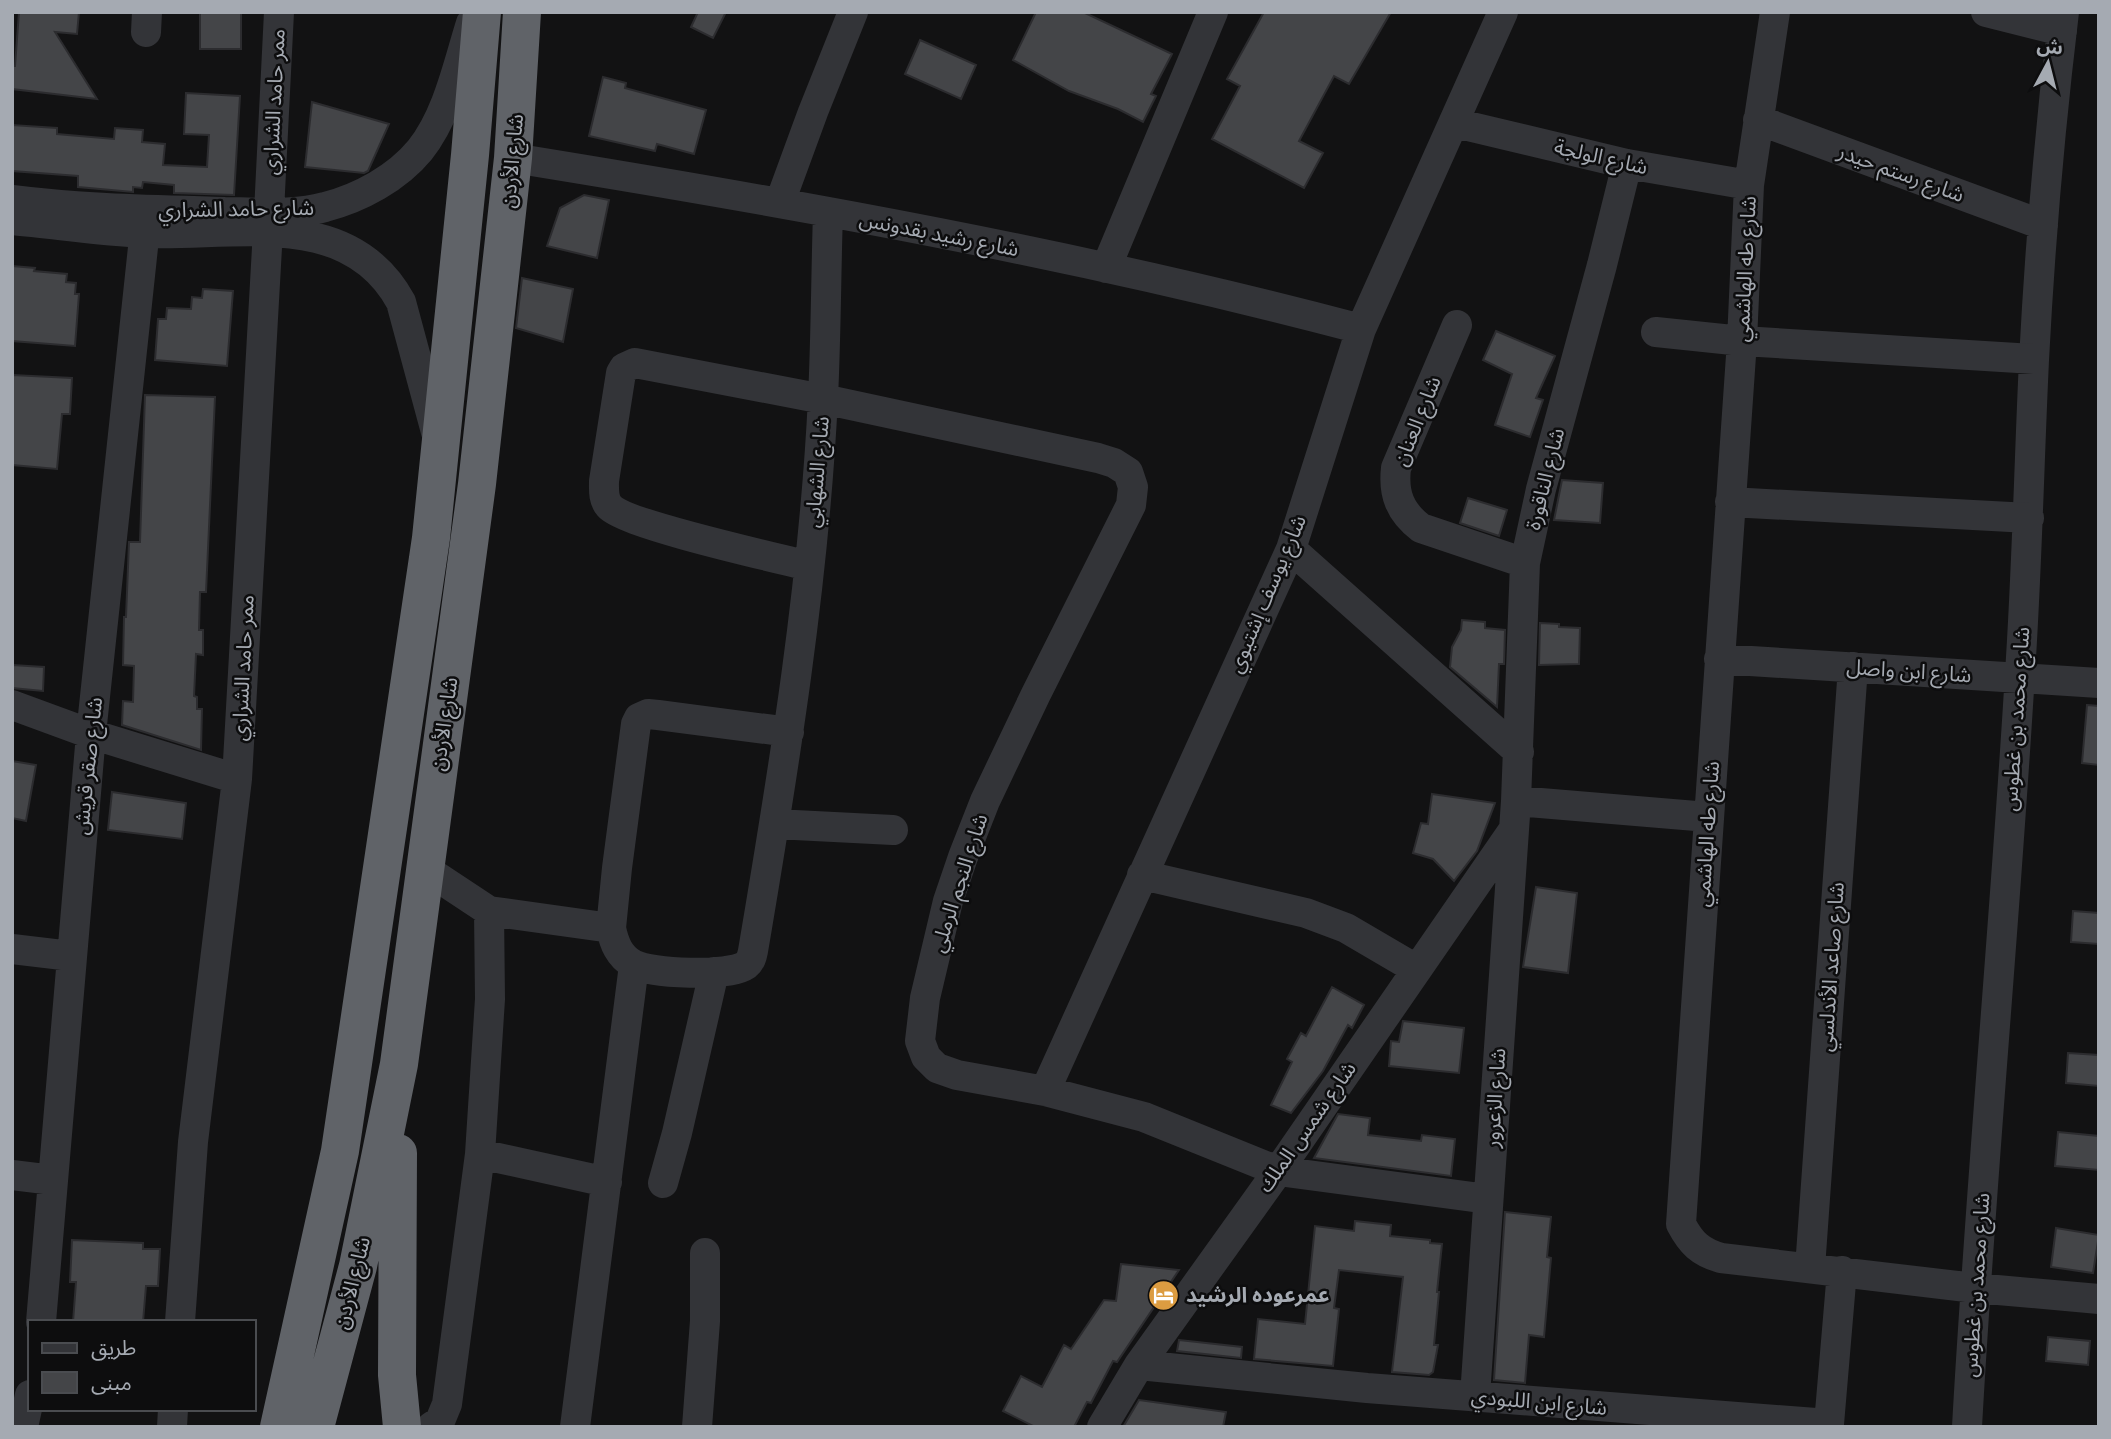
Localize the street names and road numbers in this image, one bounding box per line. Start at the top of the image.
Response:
street label: ممر حامد الشراري [258,28,294,176]
street label: شارع الأردن [496,113,531,209]
street label: شارع الولجة [1551,135,1650,182]
street label: شارع رستم حيدر [1833,139,1968,210]
street label: شارع طه الهاشمي [1729,195,1765,343]
street label: شارع حامد الشراري [158,196,314,226]
street label: شارع رشيد بقدونس [857,207,1021,264]
street label: شارع العنان [1388,373,1449,471]
street label: شارع الشهابي [800,415,838,529]
street label: شارع الناقورة [1521,426,1572,533]
street label: شارع يوسف إشتيوي [1223,511,1315,678]
street label: ممر حامد الشراري [227,594,263,742]
street label: شارع محمد بن غطوس [1998,626,2037,812]
street label: شارع ابن واصل [1845,655,1972,690]
street label: شارع الأردن [426,676,465,773]
street label: شارع صقر قريش [69,696,110,836]
street label: شارع طه الهاشمي [1690,760,1728,908]
street label: شارع النجم الرملي [925,811,996,956]
street label: شارع صاعد الأندلسي [1813,881,1853,1053]
street label: شارع الزعرور [1479,1047,1513,1150]
street label: شارع شمس الملك [1253,1057,1363,1199]
street label: شارع محمد بن غطوس [1958,1192,1997,1378]
street label: شارع الأردن [329,1234,378,1332]
street label: شارع ابن اللبودي [1470,1384,1608,1424]

